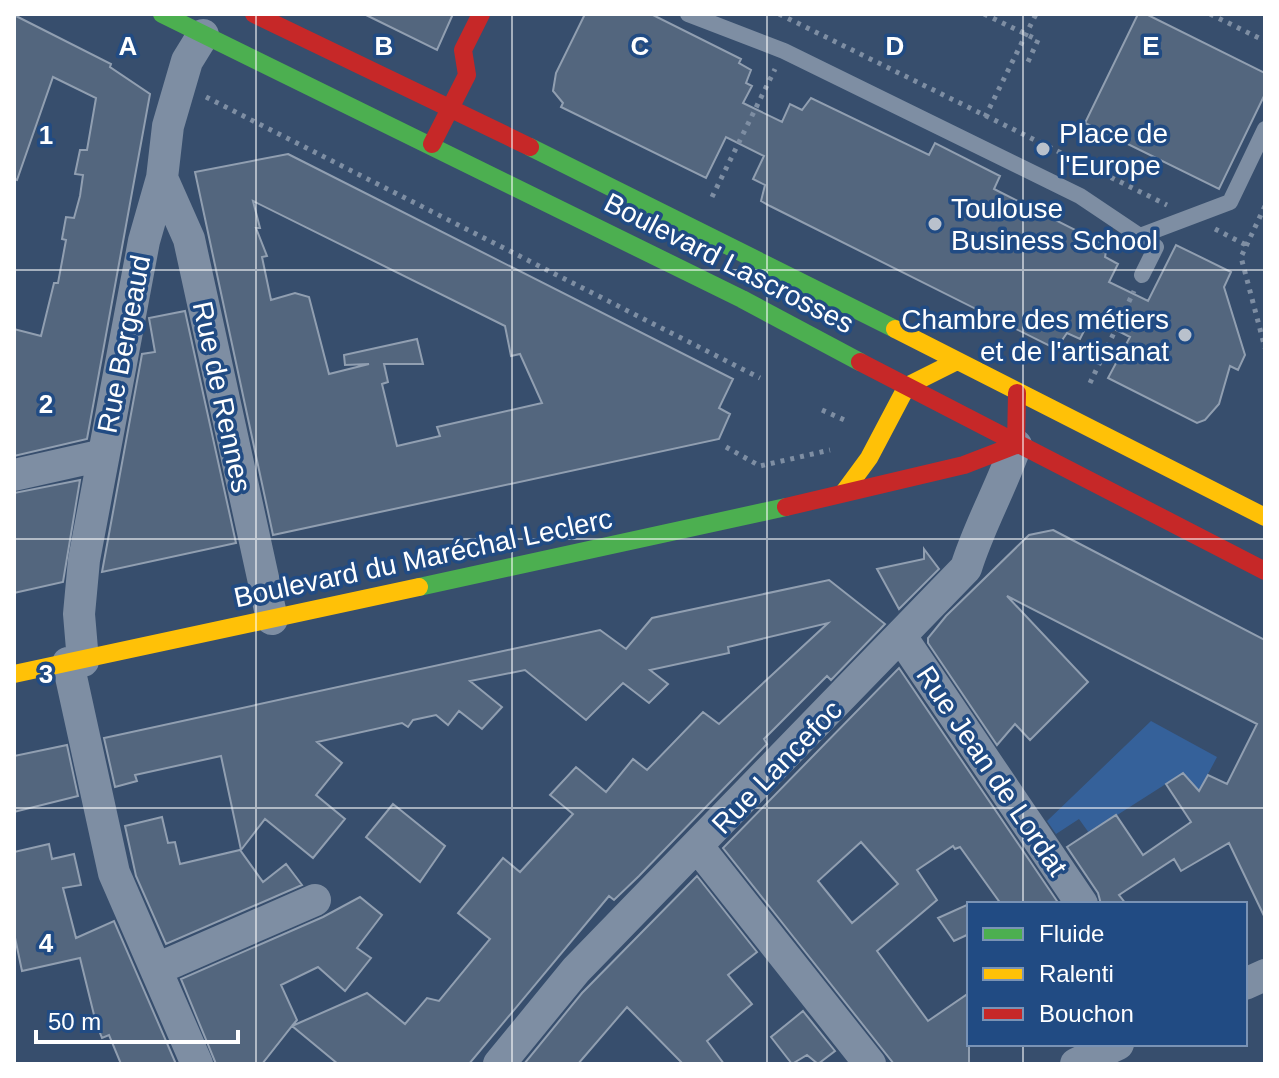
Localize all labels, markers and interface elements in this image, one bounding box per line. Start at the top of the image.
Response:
text: A [119,31,138,61]
text: B [375,31,393,61]
text: C [631,31,650,61]
text: D [886,31,904,61]
text: E [1142,31,1160,61]
place label: Place de l'Europe [1059,118,1168,181]
text: 1 [39,120,53,150]
marker: Place de l'Europe [1034,140,1052,158]
street label: Boulevard Lascrosses [599,187,859,339]
place label: Toulouse Business School [951,193,1158,256]
marker: Toulouse Business School [926,215,944,233]
street label: Rue Bergeaud [92,252,156,436]
street label: Rue de Rennes [187,299,257,495]
place label: Chambre des métiers et de l'artisanat [901,304,1169,367]
marker: Chambre des métiers et de l'artisanat [1176,326,1194,344]
text: 2 [39,389,53,419]
street label: Boulevard du Maréchal Leclerc [231,503,615,613]
text: 3 [39,659,53,689]
street label: Rue Jean de Lordat [910,660,1074,882]
street label: Rue Lancefoc [706,694,848,840]
legend [967,902,1247,1046]
text: Fluide [1039,920,1104,947]
text: 4 [39,928,54,958]
text: Ralenti [1039,960,1114,987]
scale bar [36,994,238,1044]
text: Bouchon [1039,1000,1134,1027]
text: 50 m [48,1008,101,1035]

